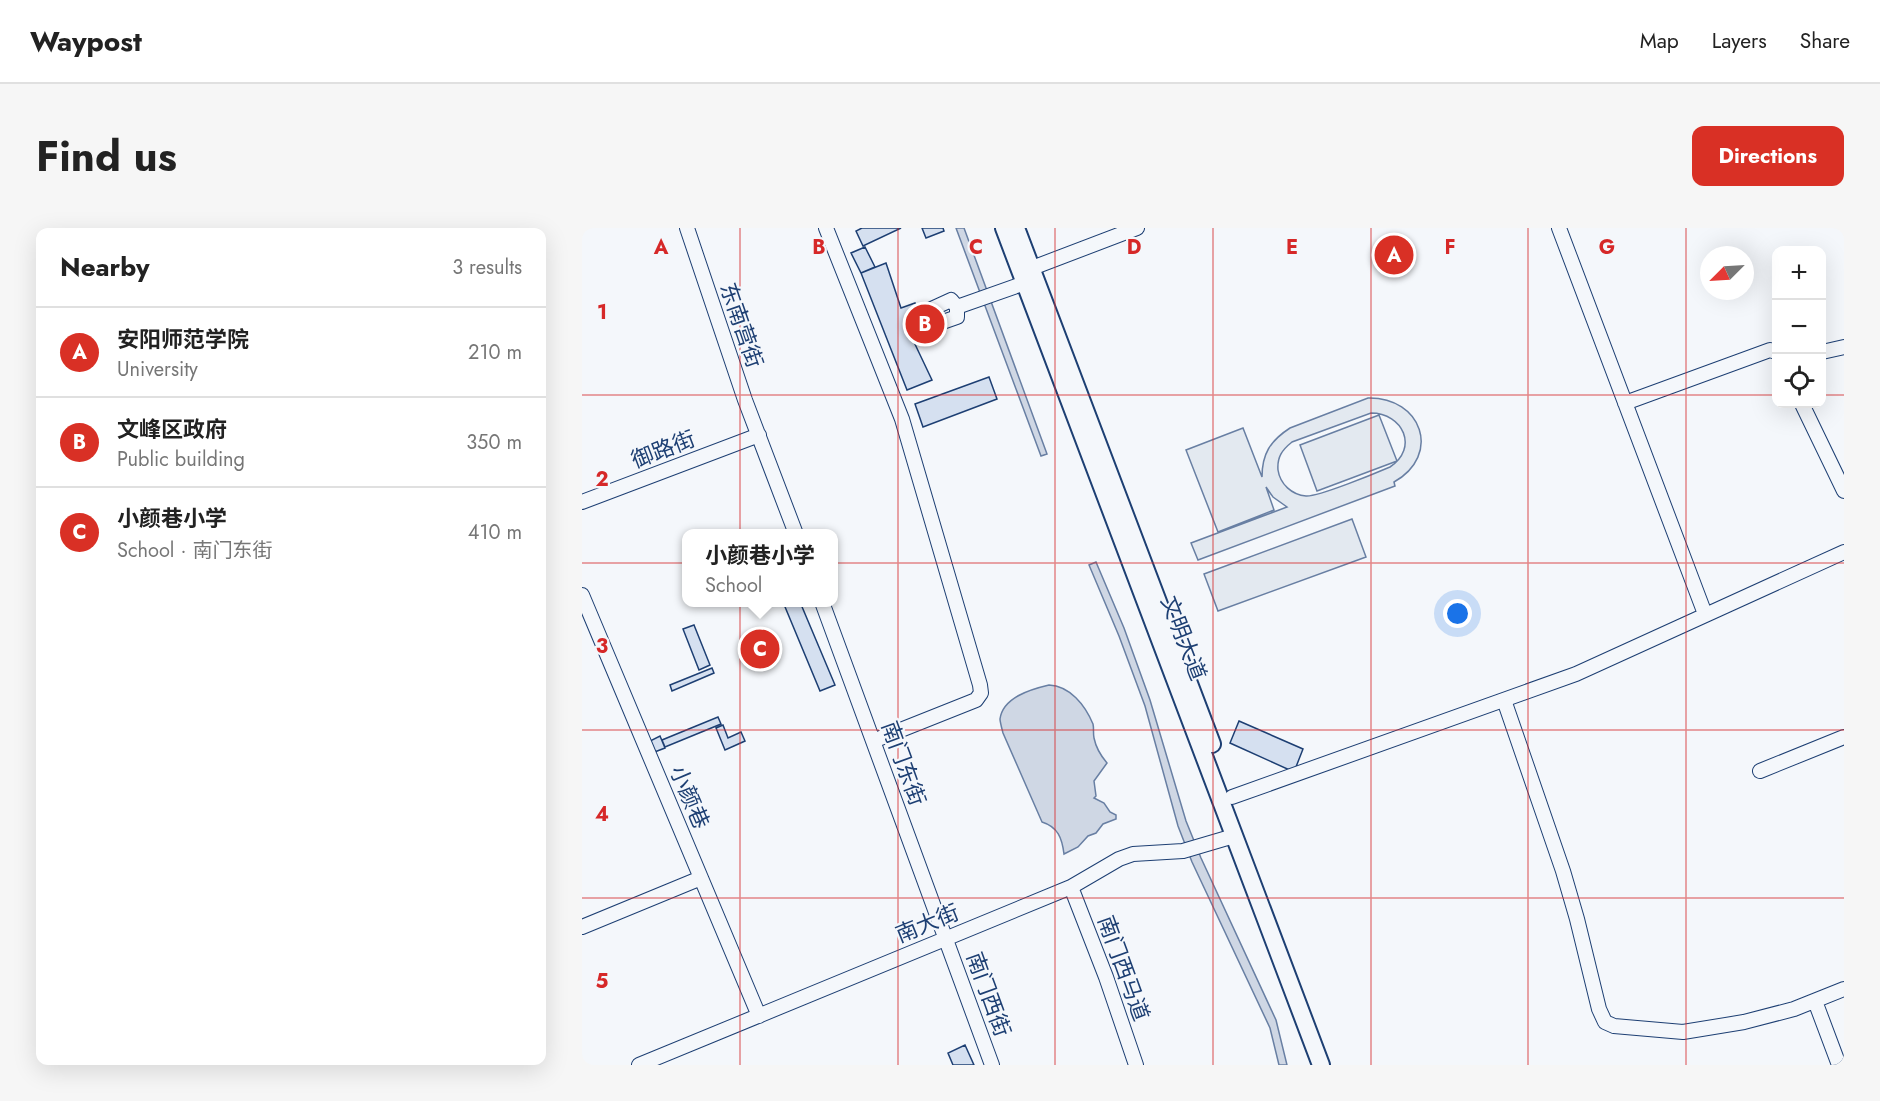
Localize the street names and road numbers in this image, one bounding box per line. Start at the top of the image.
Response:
street label: 东南营街 [713,278,771,372]
street label: 御路街 [626,422,700,476]
street label: 文明大道 [1153,591,1215,685]
street label: 南门东街 [874,716,934,810]
street label: 小颜巷 [662,760,718,834]
street label: 南大街 [890,896,964,950]
street label: 南门西马道 [1090,911,1158,1025]
street label: 南门西街 [959,947,1019,1041]

